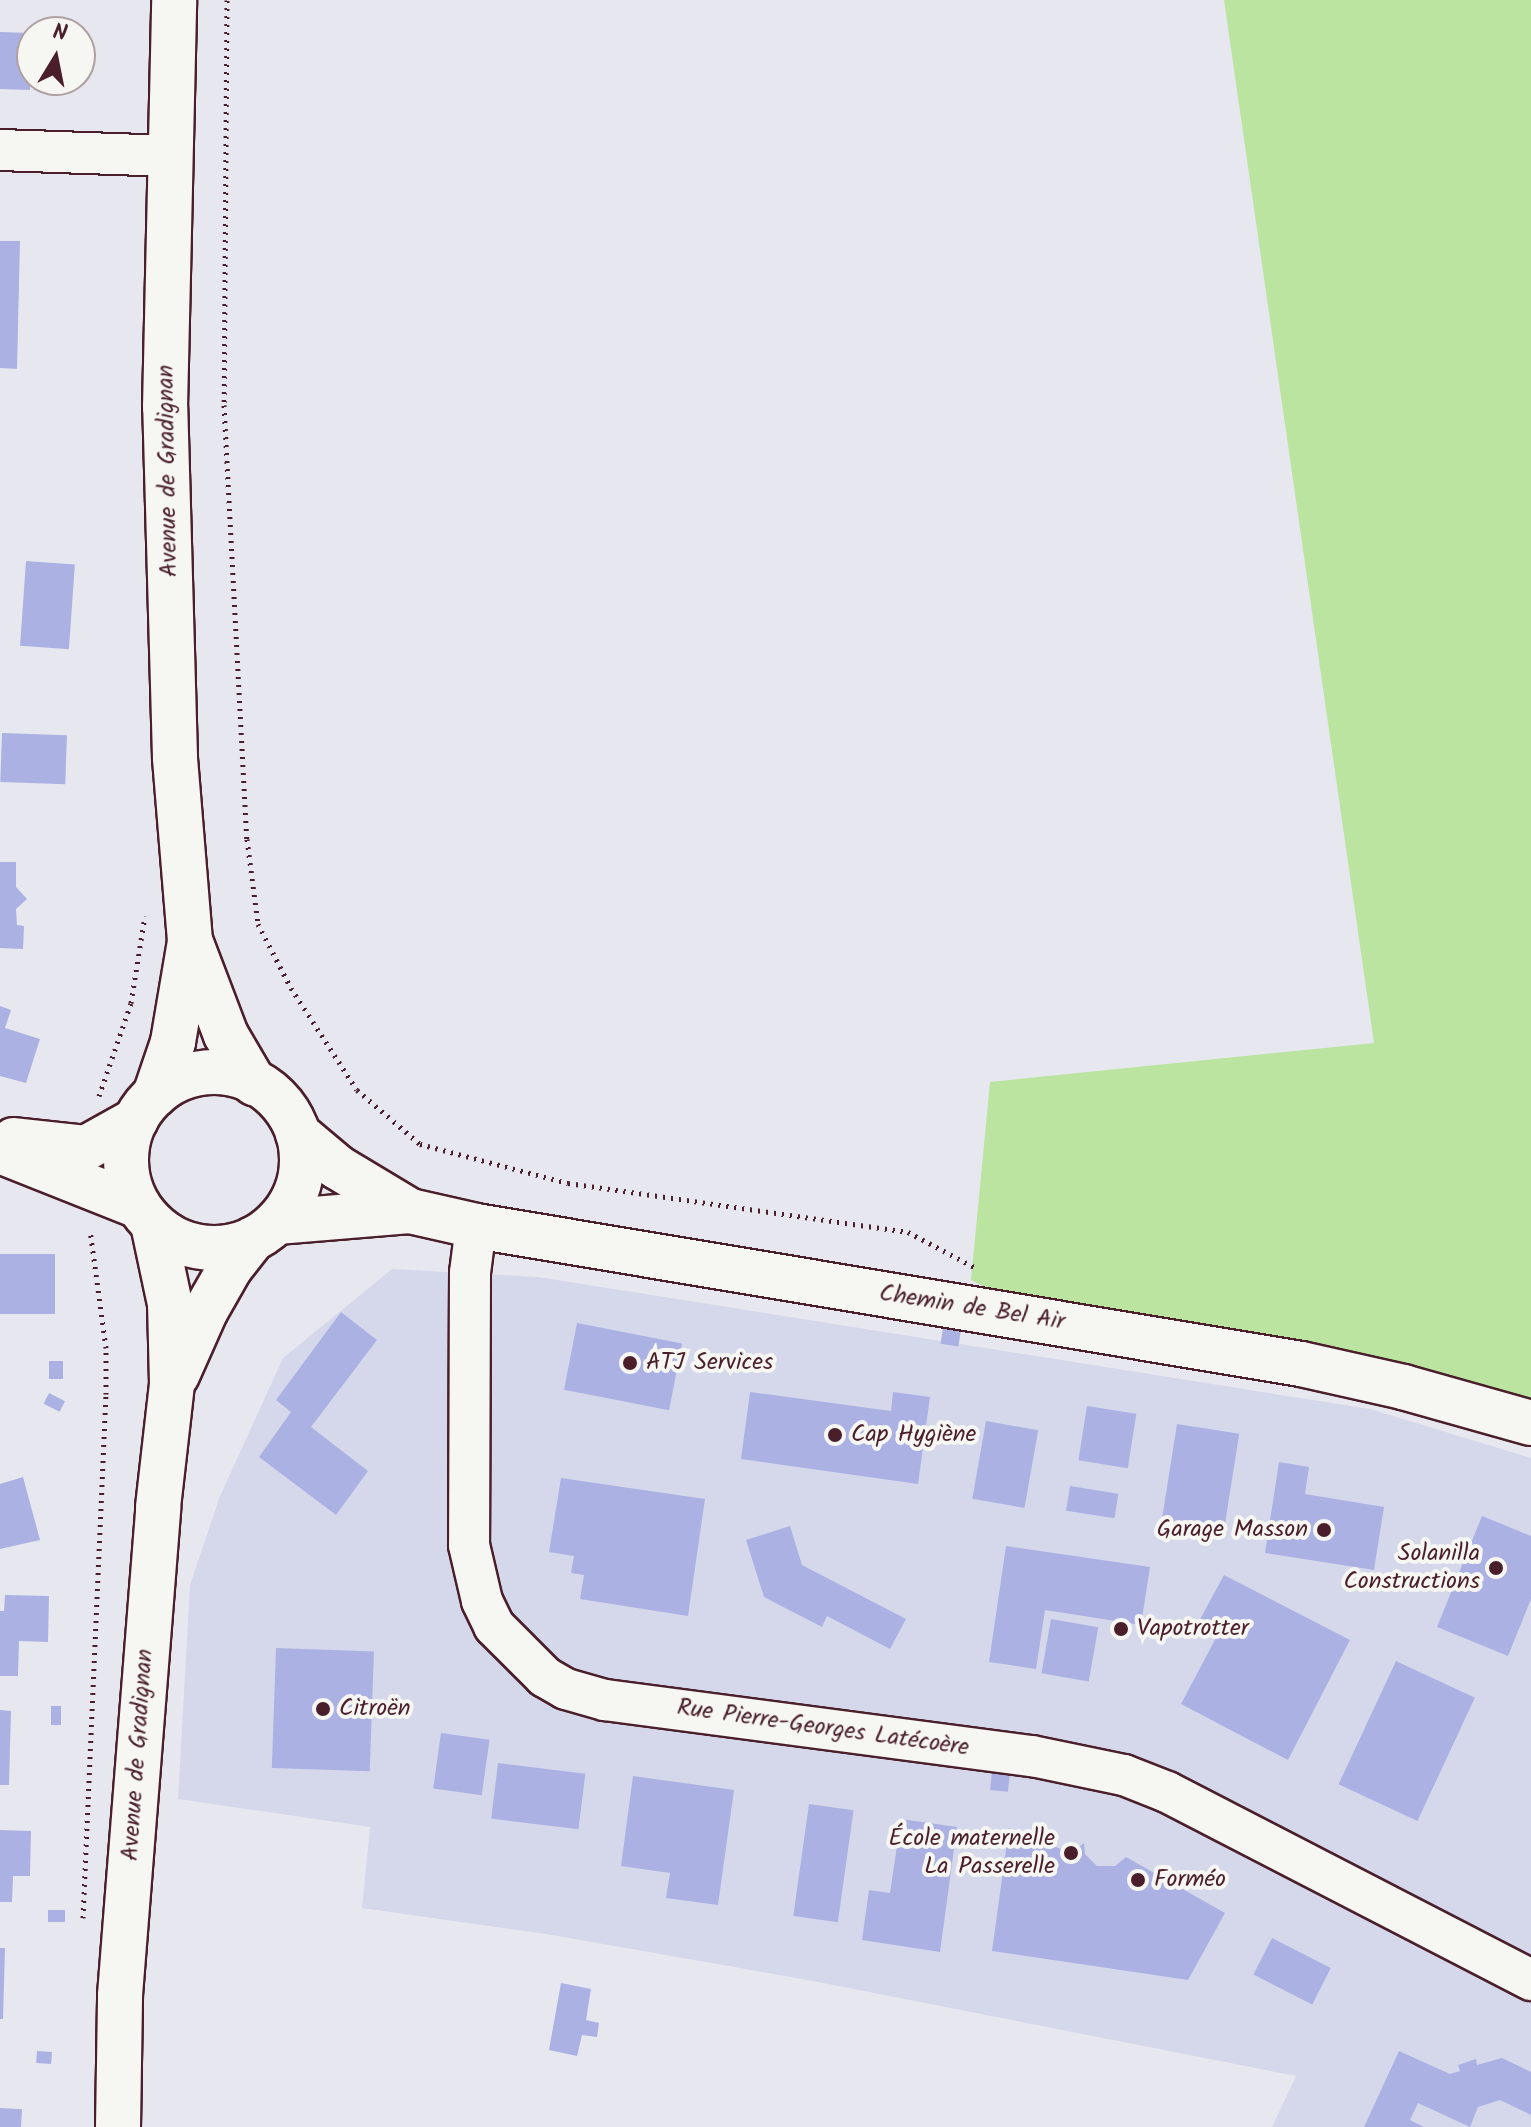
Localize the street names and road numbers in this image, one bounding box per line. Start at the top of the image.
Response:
street label: Avenue de Gradignan [152,365,184,577]
street label: Chemin de Bel Air [877,1279,1067,1337]
street label: Avenue de Gradignan [116,1648,160,1862]
street label: Rue Pierre-Georges Latécoère [675,1693,971,1763]

